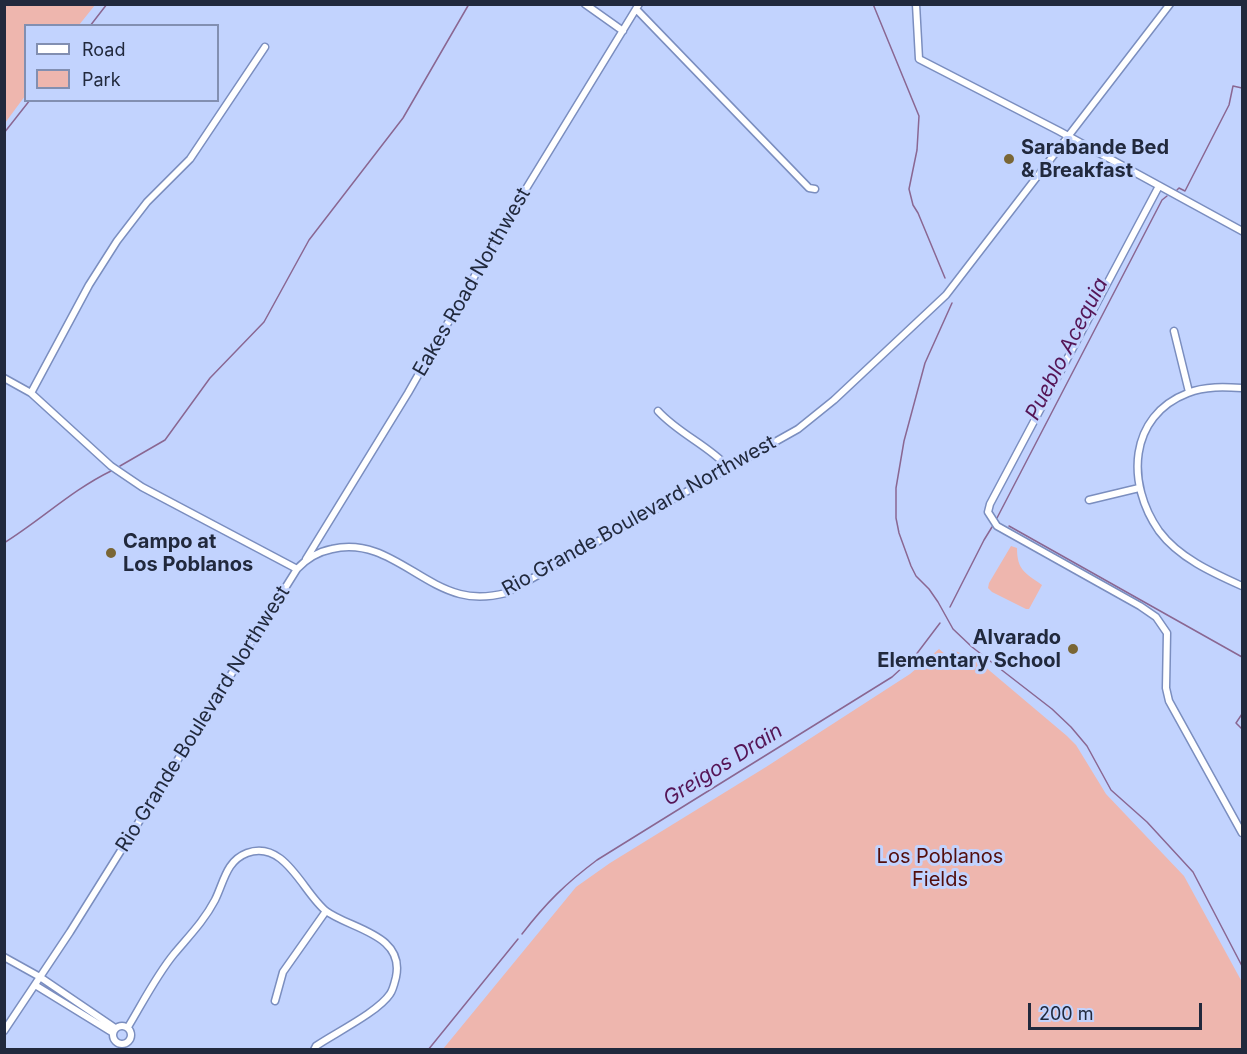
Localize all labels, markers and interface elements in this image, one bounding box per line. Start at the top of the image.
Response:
legend [24,24,219,102]
text: Road [82,39,125,60]
text: Park [82,69,121,90]
place label: Sarabande Bed & Breakfast [1021,136,1169,183]
marker: Sarabande Bed & Breakfast [1002,152,1016,166]
street label: Eakes Road Northwest [408,184,536,380]
water label: Pueblo Acequia [1020,274,1114,424]
street label: Rio Grande Boulevard Northwest [498,431,780,601]
place label: Campo at Los Poblanos [123,530,253,577]
marker: Campo at Los Poblanos [104,546,118,560]
street label: Rio Grande Boulevard Northwest [111,582,295,856]
place label: Alvarado Elementary School [877,626,1061,673]
marker: Alvarado Elementary School [1066,642,1080,656]
water label: Greigos Drain [659,718,787,812]
park label: Los Poblanos Fields [877,845,1003,892]
scale bar [1031,991,1205,1029]
text: 200 m [1039,1003,1094,1024]

